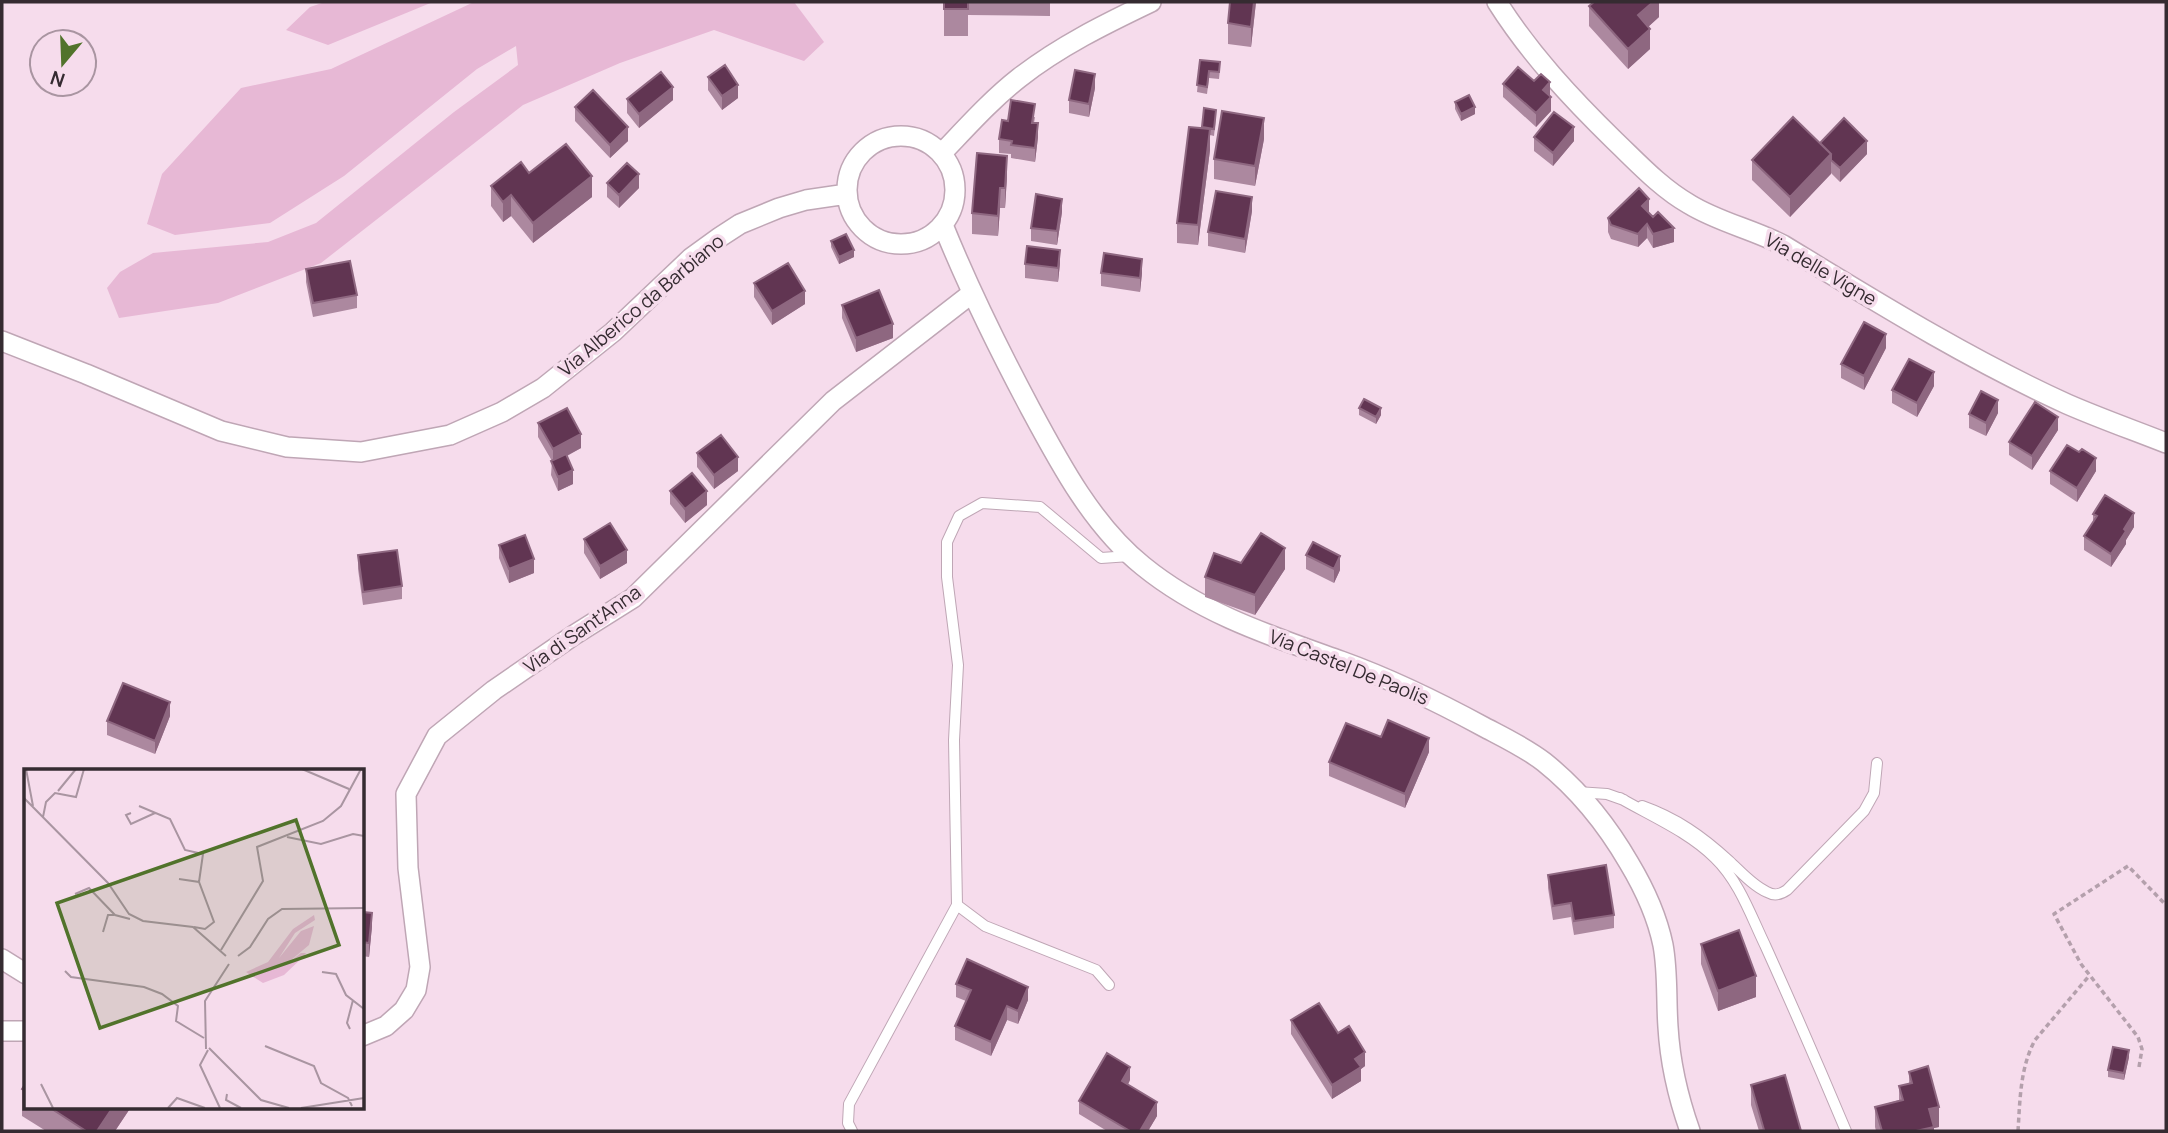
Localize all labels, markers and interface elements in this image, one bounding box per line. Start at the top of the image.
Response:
north arrow [28,28,98,98]
text: N [47,65,68,94]
street label: Via delle Vigne [1760,226,1882,312]
street label: Via Alberico da Barbiano [553,228,729,382]
street label: Via di Sant'Anna [518,579,646,679]
street label: Via Castel De Paolis [1265,623,1433,711]
inset map [24,769,364,1108]

